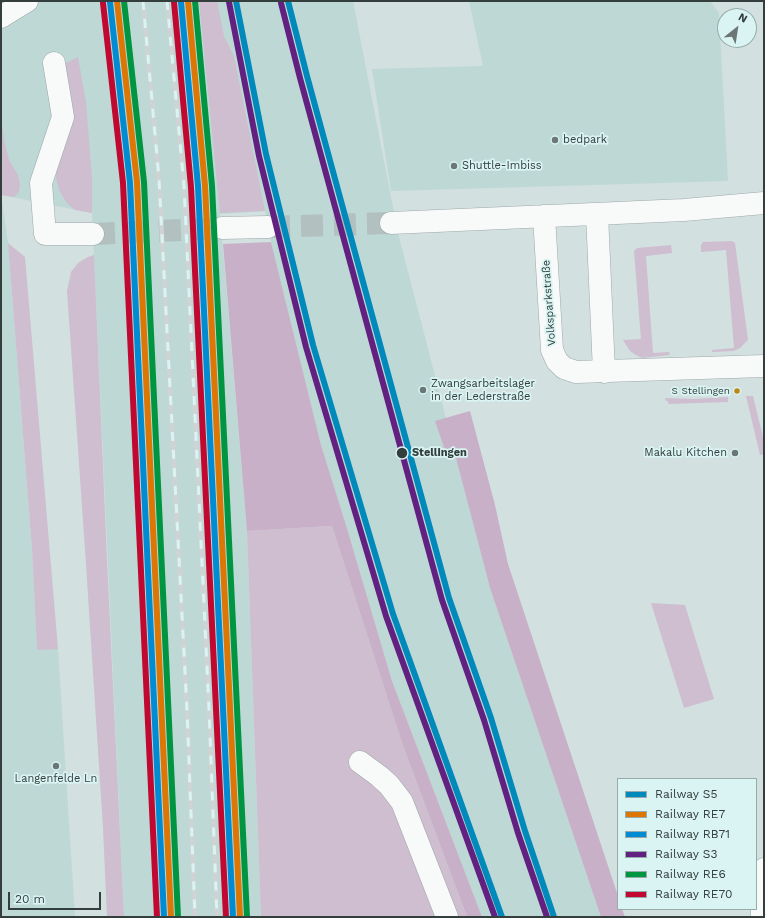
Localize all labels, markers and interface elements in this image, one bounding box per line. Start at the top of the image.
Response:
north arrow [717,8,757,48]
text: N [736,10,750,26]
place label: bedpark [563,133,607,147]
marker: bedpark [550,135,560,145]
place label: Shuttle-Imbiss [462,159,542,173]
marker: Shuttle-Imbiss [449,161,459,171]
street label: Volksparkstraße [539,259,559,347]
place label: Zwangsarbeitslager in der Lederstraße [431,377,535,403]
marker: Zwangsarbeitslager in der Lederstraße [418,385,428,395]
place label: S Stellingen [672,385,730,397]
marker: S Stellingen [732,386,742,396]
marker: Stellingen [395,446,409,460]
place label: Stellingen [412,446,467,460]
place label: Makalu Kitchen [644,446,727,460]
marker: Makalu Kitchen [730,448,740,458]
marker: Langenfelde Ln [51,761,61,771]
place label: Langenfelde Ln [15,772,97,786]
legend [617,778,757,910]
text: Railway S5 [655,787,717,801]
text: Railway RE7 [655,807,725,821]
text: Railway RB71 [655,827,730,841]
text: Railway S3 [655,847,717,861]
text: Railway RE6 [655,867,726,881]
scale bar [10,884,103,910]
text: Railway RE70 [655,887,732,901]
text: 20 m [15,892,45,906]

